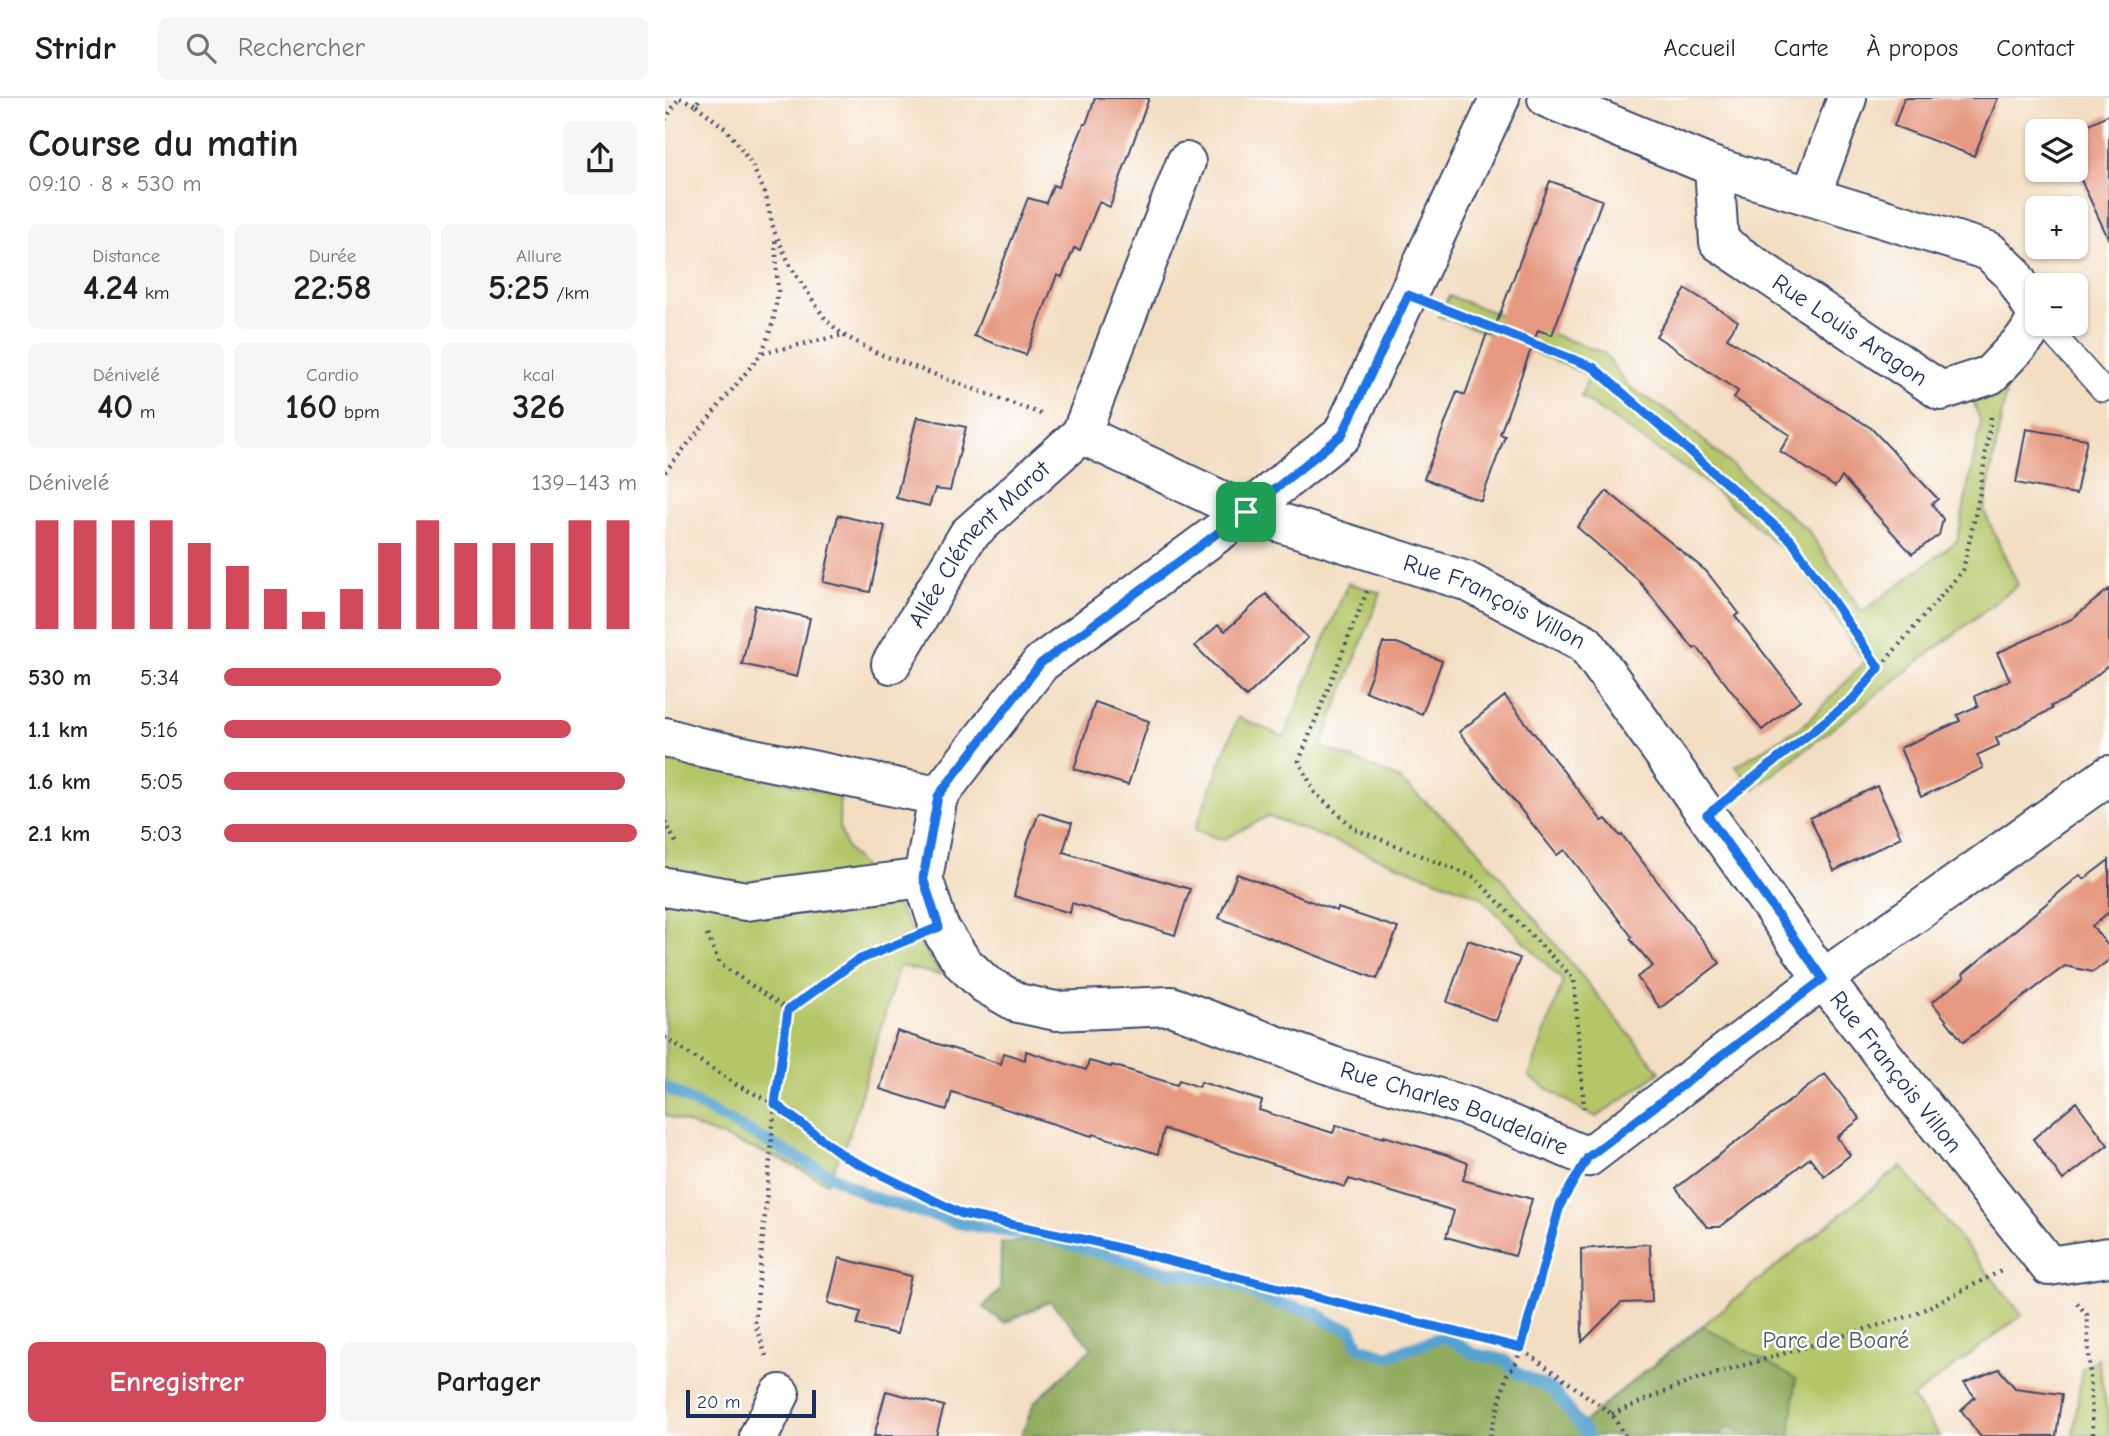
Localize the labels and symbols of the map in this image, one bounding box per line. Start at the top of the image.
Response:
street label: Rue Louis Aragon [1767,268,1933,392]
street label: Allée Clément Marot [902,454,1056,632]
pin [1216,482,1276,542]
street label: Rue François Villon [1400,548,1590,655]
street label: Rue François Villon [1824,985,1968,1158]
street label: Rue Charles Baudelaire [1337,1055,1573,1161]
park label: Parc de Boaré [1763,1326,1909,1354]
scale bar [686,1387,815,1419]

